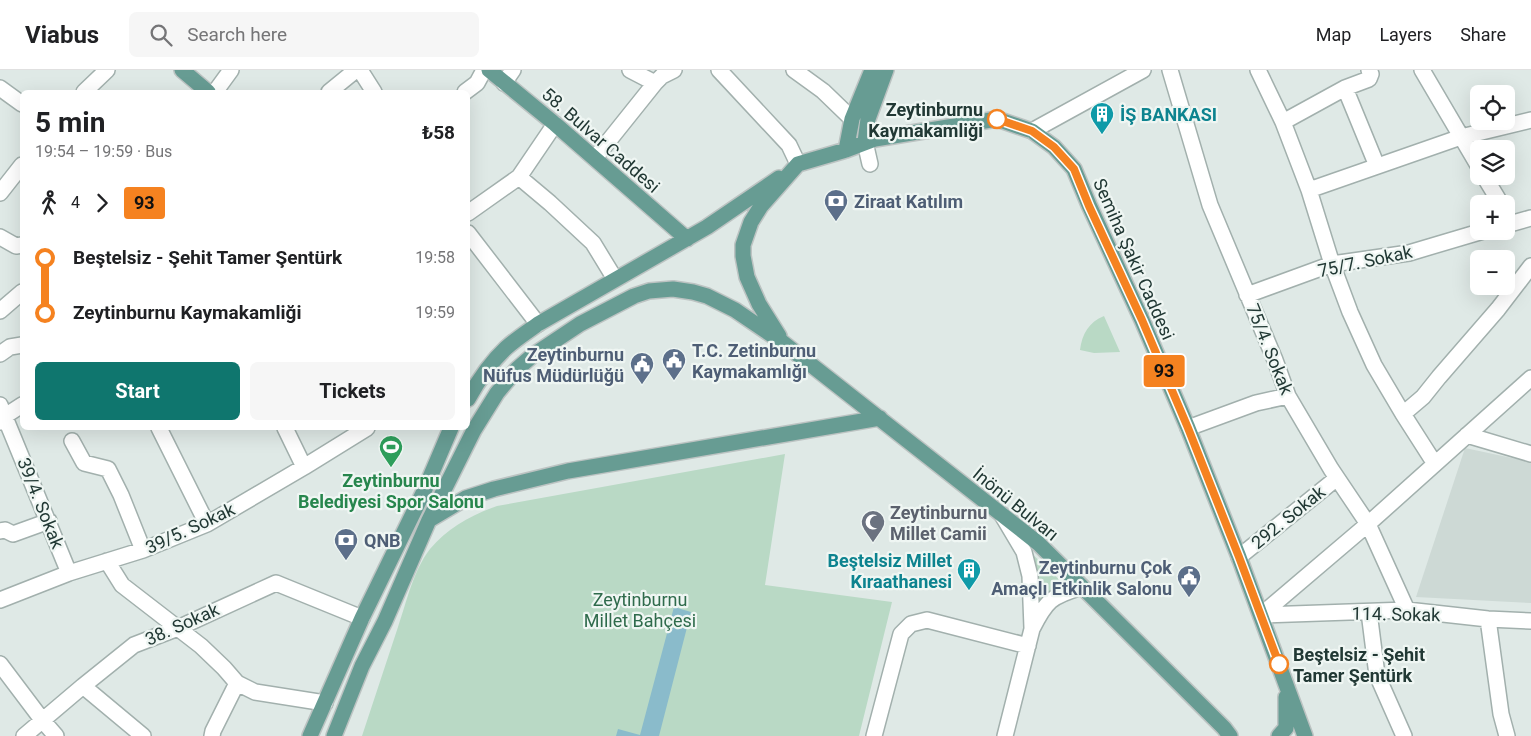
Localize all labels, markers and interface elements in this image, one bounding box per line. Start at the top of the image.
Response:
search box [129,12,479,57]
text: Viabus [25,21,99,49]
icon: search [147,21,175,49]
text: Search here [187,23,287,46]
text: Map [1316,24,1351,45]
text: Layers [1379,24,1432,45]
text: Share [1460,24,1506,45]
street label: 58. Bulvar Caddesi [538,83,664,197]
map controls [1470,85,1515,295]
button: locate [1470,85,1515,130]
place label: Zeytinburnu Kaymakamliği [868,99,983,141]
building icon: İŞ BANKASI [1089,101,1115,135]
place label: İŞ BANKASI [1120,104,1217,125]
text: 5 min [35,106,105,139]
marker: Zeytinburnu Kaymakamliği [987,109,1007,129]
text: ₺58 [422,121,455,144]
button: layers [1470,140,1515,185]
text: 19:54 – 19:59 · Bus [35,142,172,161]
street label: Semiha Şakir Caddesi [1089,175,1179,343]
bank icon: Ziraat Katılım [823,188,849,222]
icon: walk [35,189,63,217]
icon: forward [88,189,116,217]
place label: Ziraat Katılım [854,191,963,212]
text: 93 [134,192,155,213]
text: 4 [71,193,80,212]
button: + [1470,195,1515,240]
street label: 75/7. Sokak [1316,241,1415,281]
text: Beştelsiz - Şehit Tamer Şentürk [73,246,342,269]
text: 19:58 [415,248,455,267]
button: − [1470,250,1515,295]
text: Zeytinburnu Kaymakamliği [73,301,301,324]
street label: 75/4. Sokak [1242,301,1298,398]
text: 19:59 [415,303,455,322]
place label: T.C. Zetinburnu Kaymakamlığı [692,340,816,382]
place label: Zeytinburnu Nüfus Müdürlüğü [483,344,624,386]
public building icon: T.C. Zetinburnu Kaymakamlığı [661,347,687,381]
public building icon: Zeytinburnu Nüfus Müdürlüğü [629,351,655,385]
line badge: 93 [1142,355,1186,387]
text: 93 [1154,360,1174,381]
button: Start [35,362,240,420]
button: Tickets [250,362,455,420]
sports icon: Zeytinburnu Belediyesi Spor Salonu [378,434,404,468]
street label: 39/4. Sokak [13,455,69,552]
street label: İnönü Bulvarı [969,463,1063,545]
place label: Zeytinburnu Belediyesi Spor Salonu [298,470,484,512]
street label: 292. Sokak [1247,480,1330,553]
street label: 39/5. Sokak [142,498,239,558]
place label: Zeytinburnu Millet Camii [890,502,987,544]
mosque icon: Zeytinburnu Millet Camii [860,509,886,543]
bank icon: QNB [333,527,359,561]
place label: QNB [364,530,401,551]
place label: Beştelsiz Millet Kıraathanesi [827,550,952,592]
building icon: Beştelsiz Millet Kıraathanesi [956,557,982,591]
place label: Zeytinburnu Çok Amaçlı Etkinlik Salonu [991,557,1172,599]
public building icon: Zeytinburnu Çok Amaçlı Etkinlik Salonu [1176,564,1202,598]
park label: Zeytinburnu Millet Bahçesi [584,589,696,631]
street label: 38. Sokak [142,598,223,650]
street label: 114. Sokak [1352,603,1441,625]
place label: Beştelsiz - Şehit Tamer Şentürk [1293,644,1425,686]
marker: Beştelsiz - Şehit Tamer Şentürk [1269,654,1289,674]

